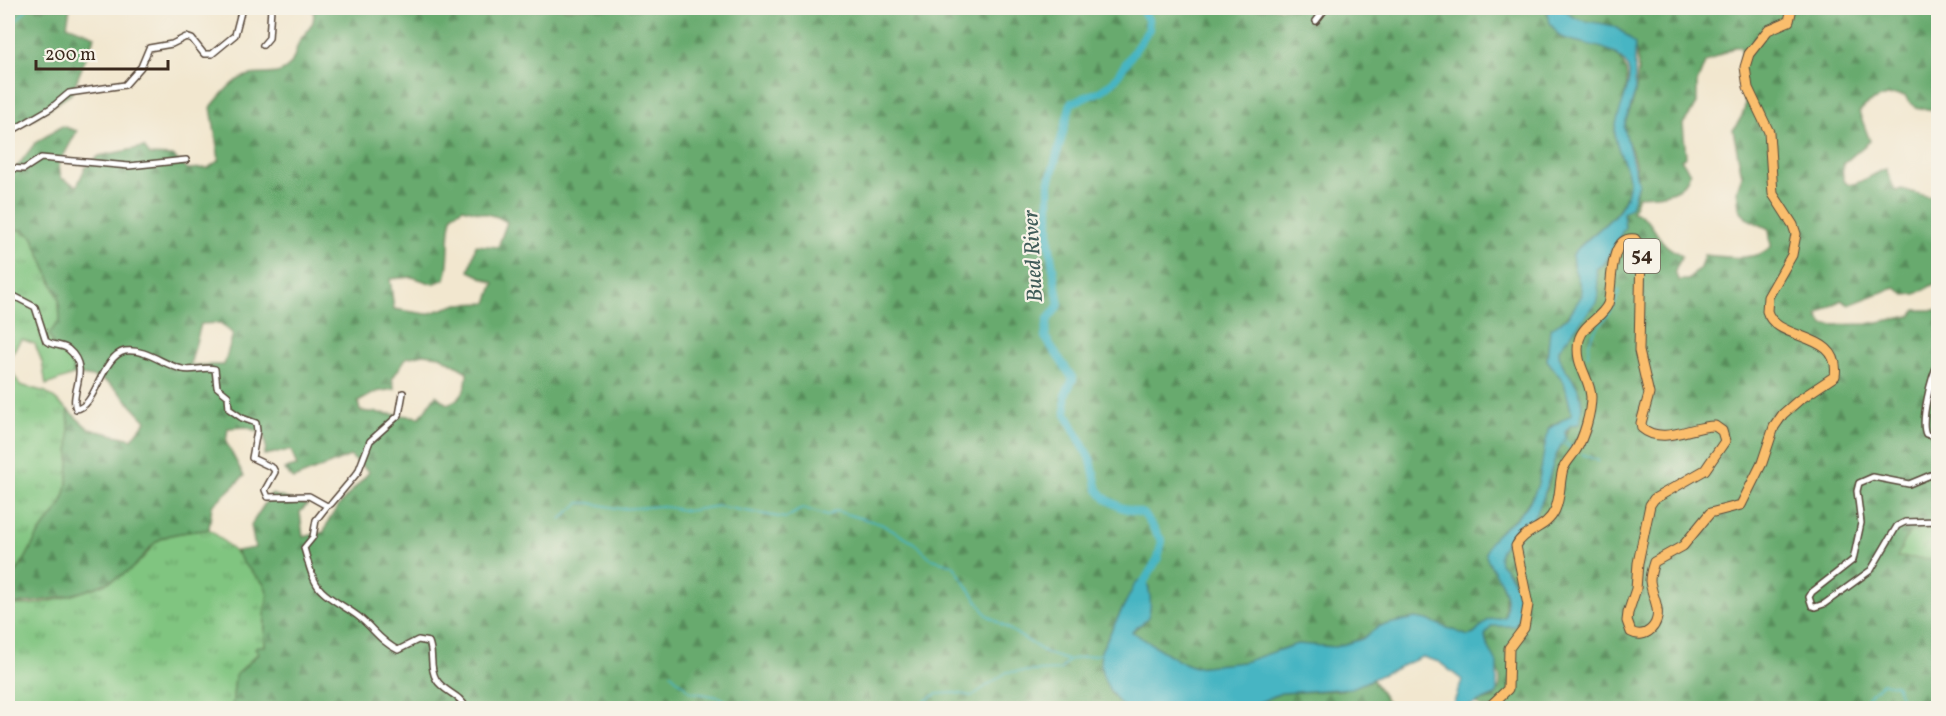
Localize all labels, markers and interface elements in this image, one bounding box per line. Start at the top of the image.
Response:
scale bar [36,33,168,71]
text: 200 m [45,43,96,68]
water label: Bued River [1016,208,1052,303]
road number: 54 [1624,239,1660,273]

